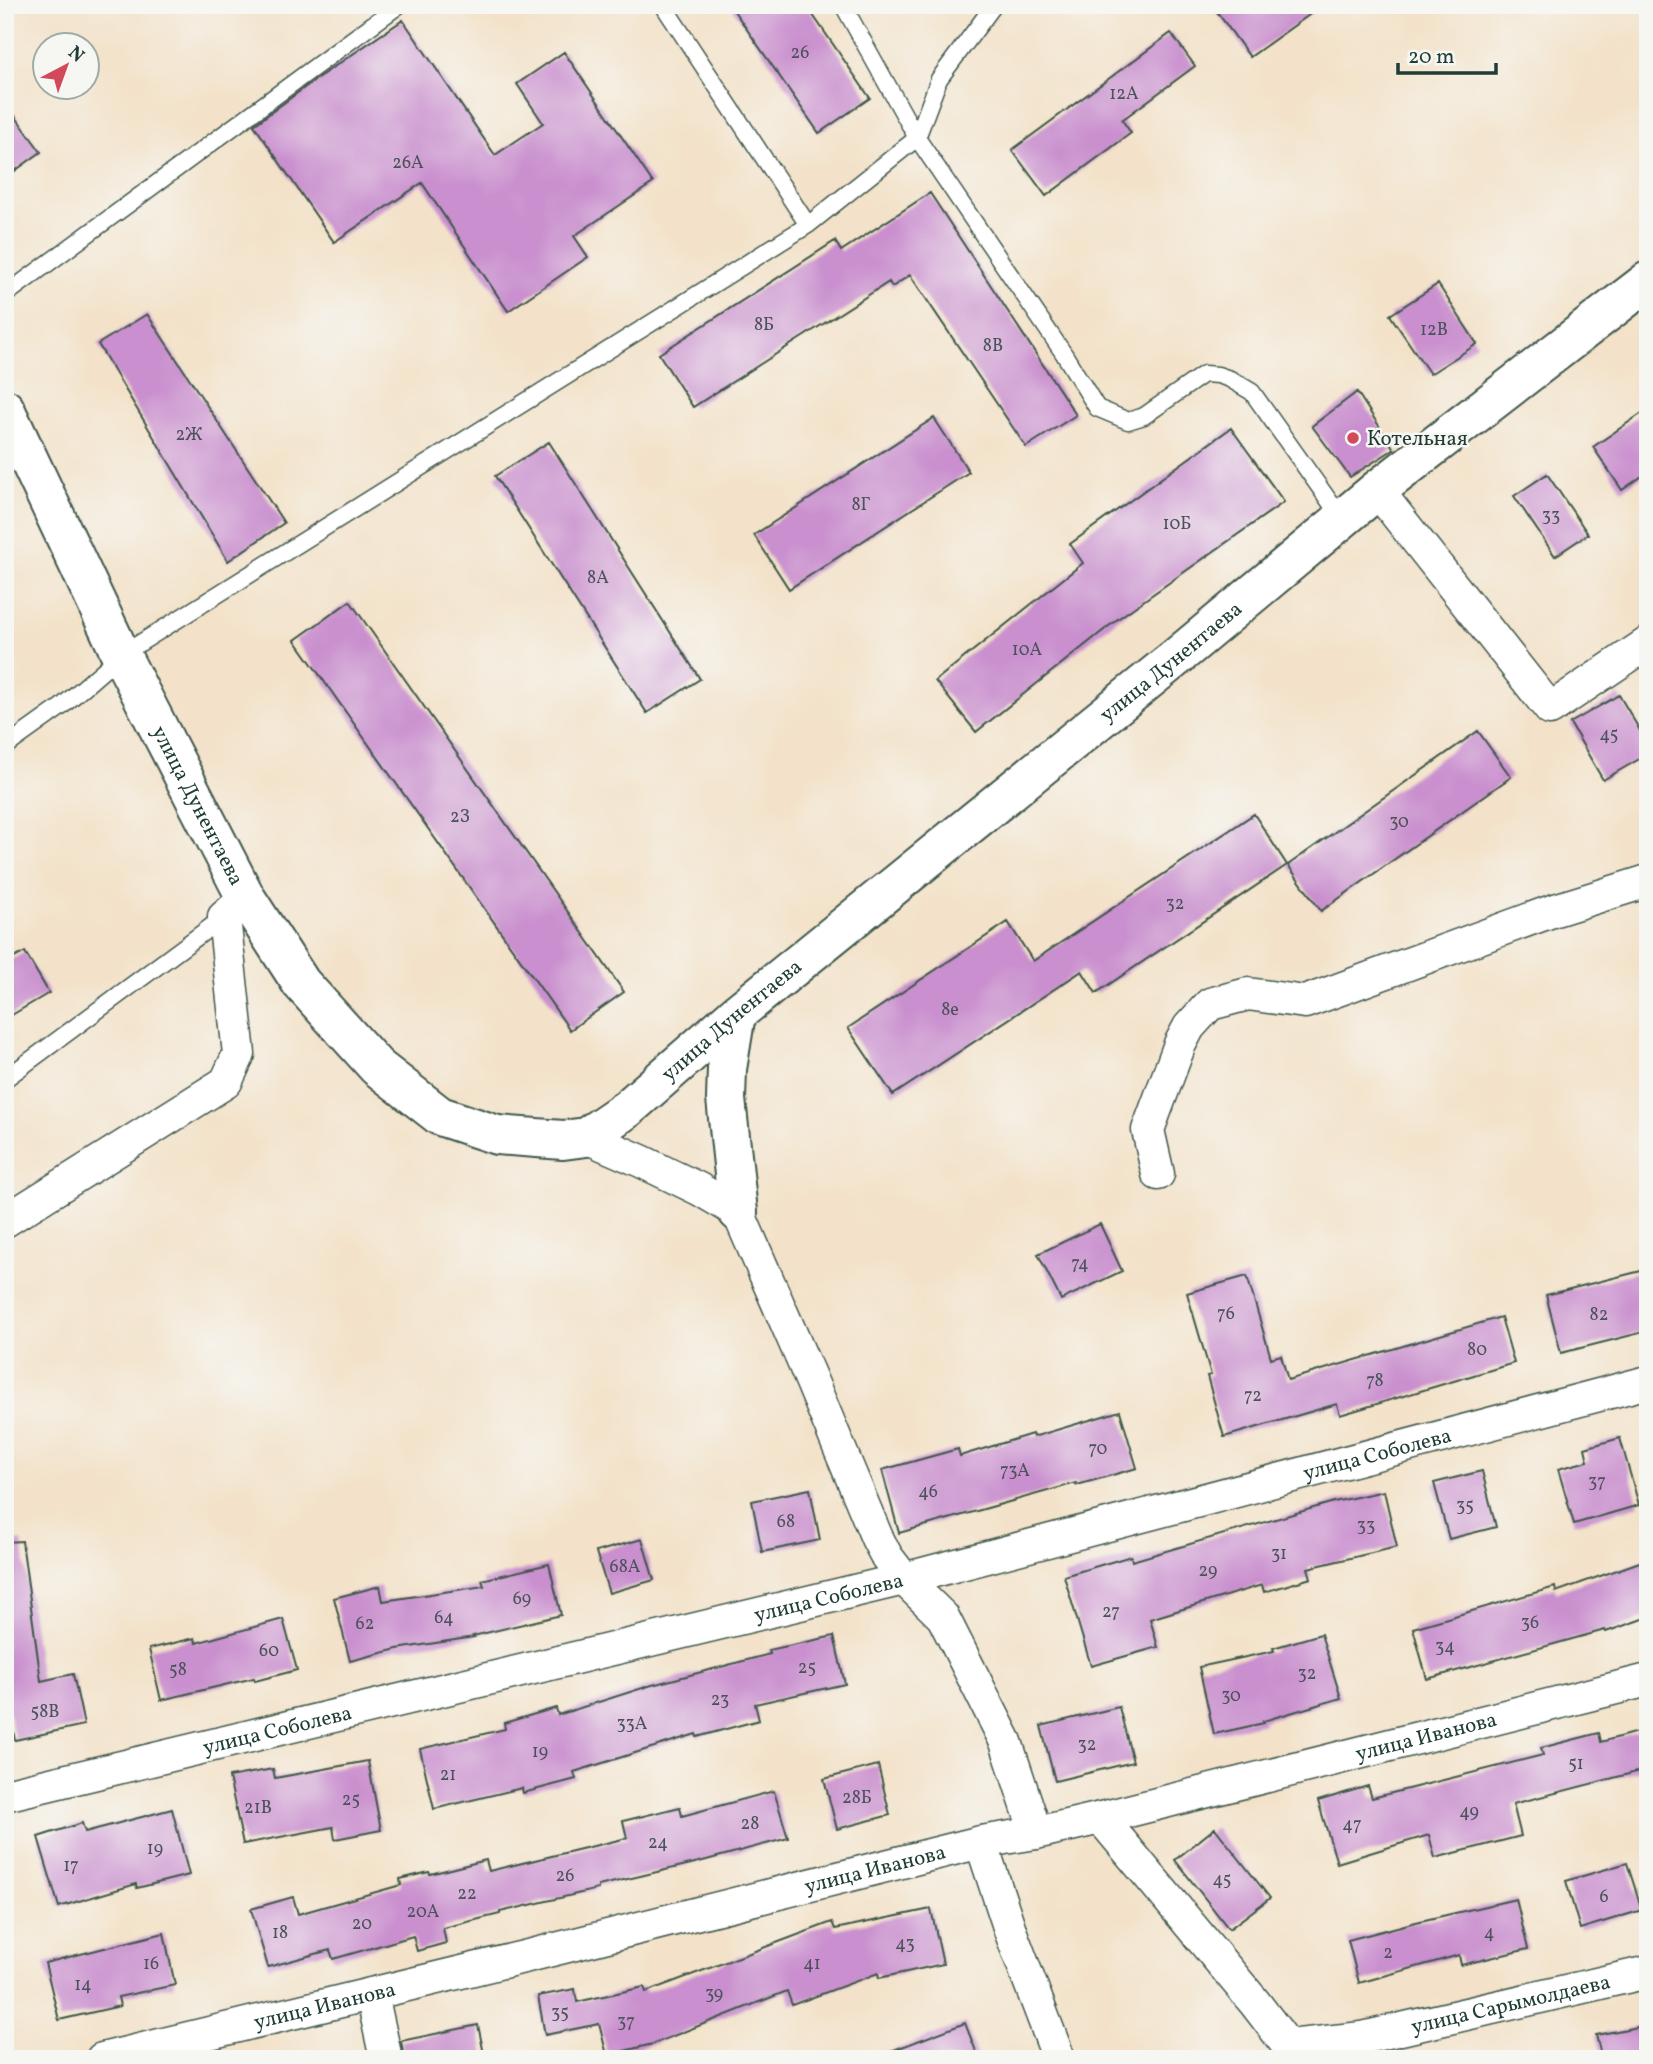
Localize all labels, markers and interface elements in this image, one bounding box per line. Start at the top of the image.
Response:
north arrow [32,32,102,102]
scale bar [1398,32,1496,76]
text: N [62,40,90,69]
house number: 26 [791,41,809,66]
text: 20 m [1408,43,1454,72]
house number: 12А [1109,82,1139,107]
house number: 26А [392,151,424,176]
house number: 8Б [754,313,774,338]
house number: 12В [1420,318,1448,343]
house number: 8В [983,334,1003,359]
house number: 2Ж [175,423,203,448]
place label: Котельная [1367,425,1468,454]
marker: Котельная [1345,430,1361,446]
house number: 8Г [851,493,871,518]
house number: 33 [1542,504,1560,529]
house number: 10Б [1163,512,1191,537]
house number: 8А [587,566,609,591]
street label: улица Дунентаева [1094,595,1249,730]
house number: 10А [1012,638,1043,663]
street label: улица Дунентаева [144,721,250,891]
house number: 45 [1600,723,1618,748]
house number: 2З [450,805,470,830]
house number: 30 [1389,810,1409,835]
house number: 32 [1166,892,1184,917]
street label: улица Дунентаева [656,953,809,1089]
house number: 8е [941,998,959,1023]
house number: 74 [1071,1252,1089,1277]
house number: 76 [1217,1302,1235,1327]
house number: 82 [1590,1303,1608,1328]
house number: 80 [1467,1338,1487,1363]
house number: 78 [1366,1369,1384,1394]
house number: 72 [1244,1384,1262,1409]
street label: улица Соболева [1300,1422,1455,1489]
house number: 70 [1089,1437,1108,1462]
house number: 73А [1000,1459,1030,1484]
house number: 37 [1588,1470,1606,1495]
house number: 46 [918,1480,938,1505]
house number: 35 [1456,1494,1474,1519]
house number: 68 [777,1510,795,1535]
house number: 33 [1357,1514,1375,1539]
house number: 31 [1271,1542,1287,1567]
house number: 68А [610,1555,641,1580]
house number: 29 [1199,1559,1217,1584]
street label: улица Соболева [751,1567,906,1630]
house number: 69 [513,1587,531,1612]
house number: 27 [1102,1600,1120,1625]
house number: 64 [434,1606,454,1631]
house number: 36 [1521,1611,1539,1636]
house number: 62 [356,1612,374,1637]
house number: 34 [1435,1635,1455,1660]
house number: 60 [259,1639,279,1664]
house number: 25 [798,1656,816,1681]
house number: 58 [169,1658,187,1683]
house number: 32 [1298,1662,1316,1687]
house number: 30 [1221,1684,1241,1709]
house number: 23 [711,1688,729,1713]
street label: улица Соболева [200,1699,355,1763]
house number: 58В [30,1700,60,1725]
street label: улица Иванова [1353,1706,1500,1769]
house number: 33А [616,1712,648,1737]
house number: 32 [1078,1733,1096,1758]
house number: 19 [532,1740,548,1765]
house number: 51 [1568,1752,1584,1777]
house number: 21 [440,1763,456,1788]
house number: 28Б [842,1786,872,1811]
house number: 25 [342,1788,360,1813]
house number: 21В [244,1796,272,1821]
house number: 49 [1459,1800,1479,1825]
house number: 28 [741,1812,759,1837]
house number: 47 [1342,1813,1362,1838]
house number: 24 [648,1831,668,1856]
house number: 19 [147,1837,163,1862]
street label: улица Иванова [802,1838,949,1902]
house number: 17 [63,1854,79,1879]
house number: 26 [556,1864,574,1889]
house number: 45 [1213,1868,1231,1893]
house number: 22 [457,1882,477,1907]
house number: 6 [1599,1885,1609,1910]
house number: 20А [407,1900,440,1925]
house number: 20 [352,1912,372,1937]
house number: 18 [272,1921,288,1946]
house number: 4 [1484,1921,1494,1946]
house number: 43 [895,1932,915,1957]
house number: 2 [1383,1941,1393,1966]
house number: 16 [143,1952,159,1977]
house number: 41 [803,1952,821,1977]
street label: улица Сарымолдаева [1409,1968,1613,2042]
house number: 14 [74,1973,92,1998]
street label: улица Иванова [251,1975,399,2038]
house number: 39 [705,1982,723,2007]
house number: 35 [551,2001,569,2026]
house number: 37 [617,2010,635,2035]

